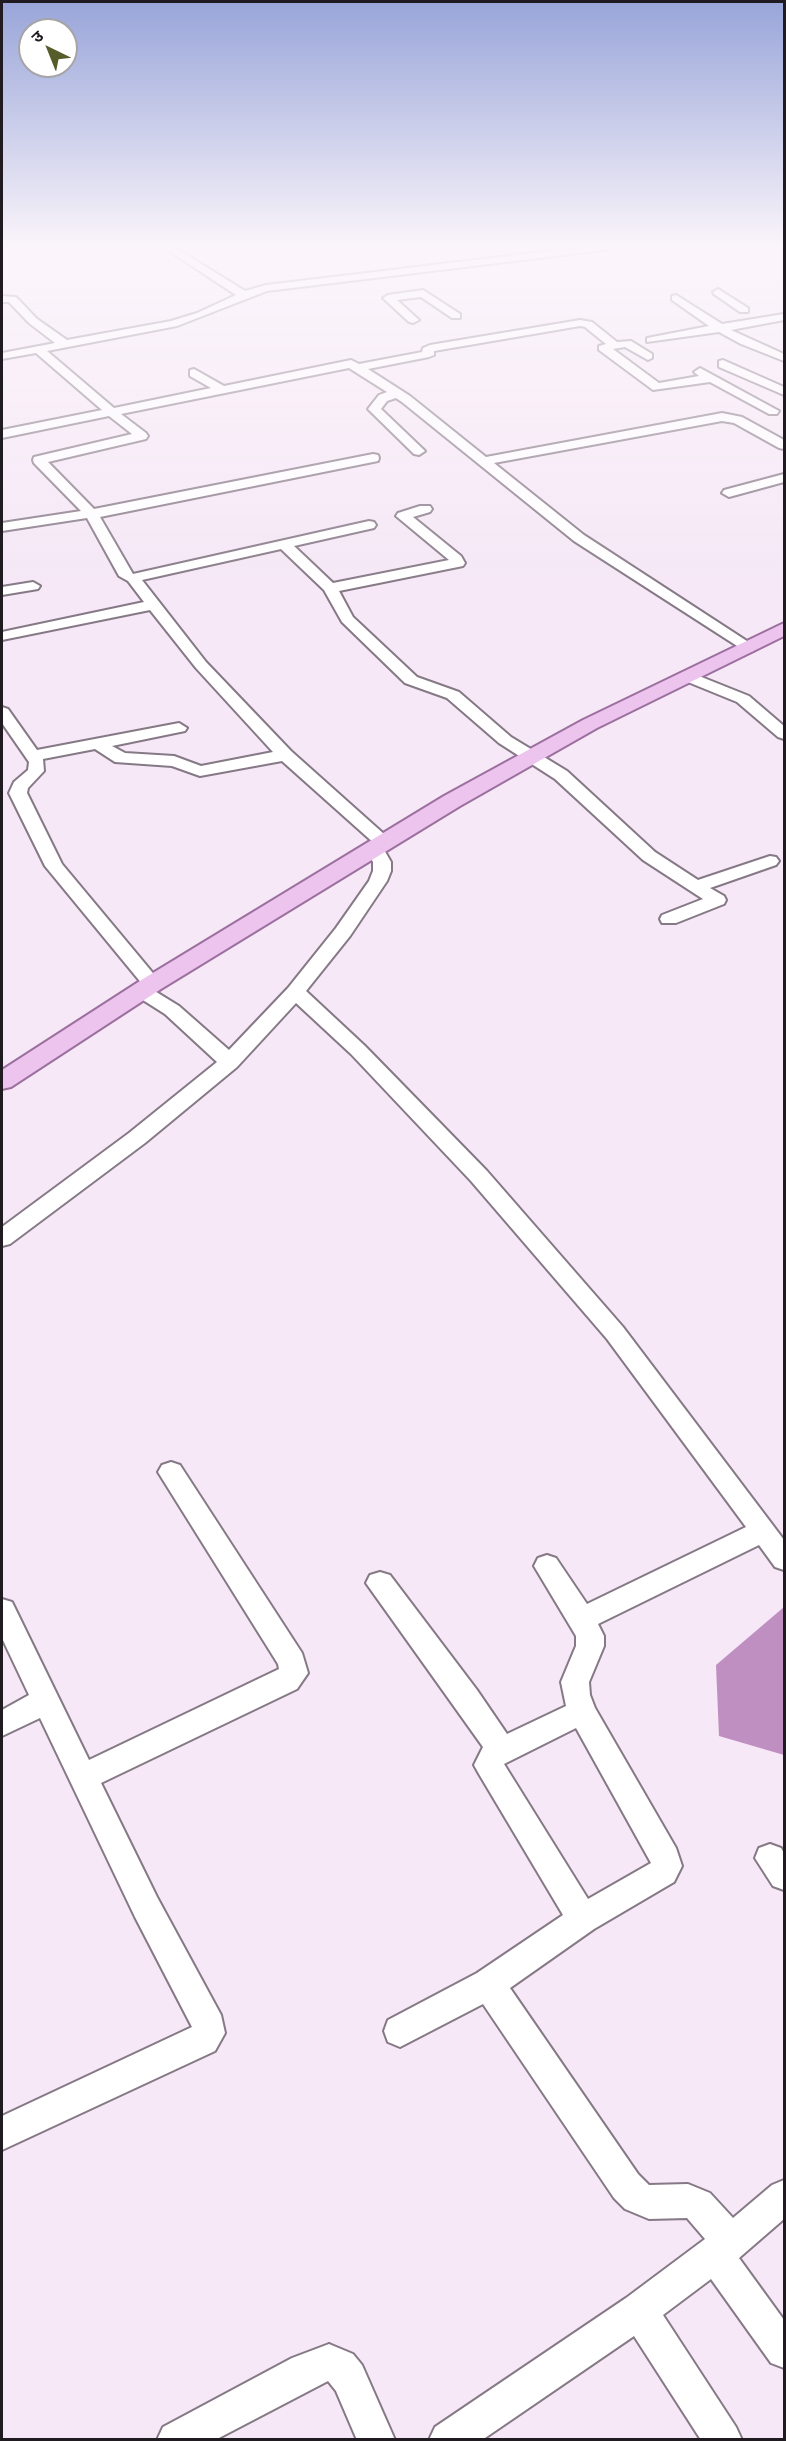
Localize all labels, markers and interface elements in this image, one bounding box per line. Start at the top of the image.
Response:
north arrow [18,18,78,78]
text: उ [27,26,47,47]

